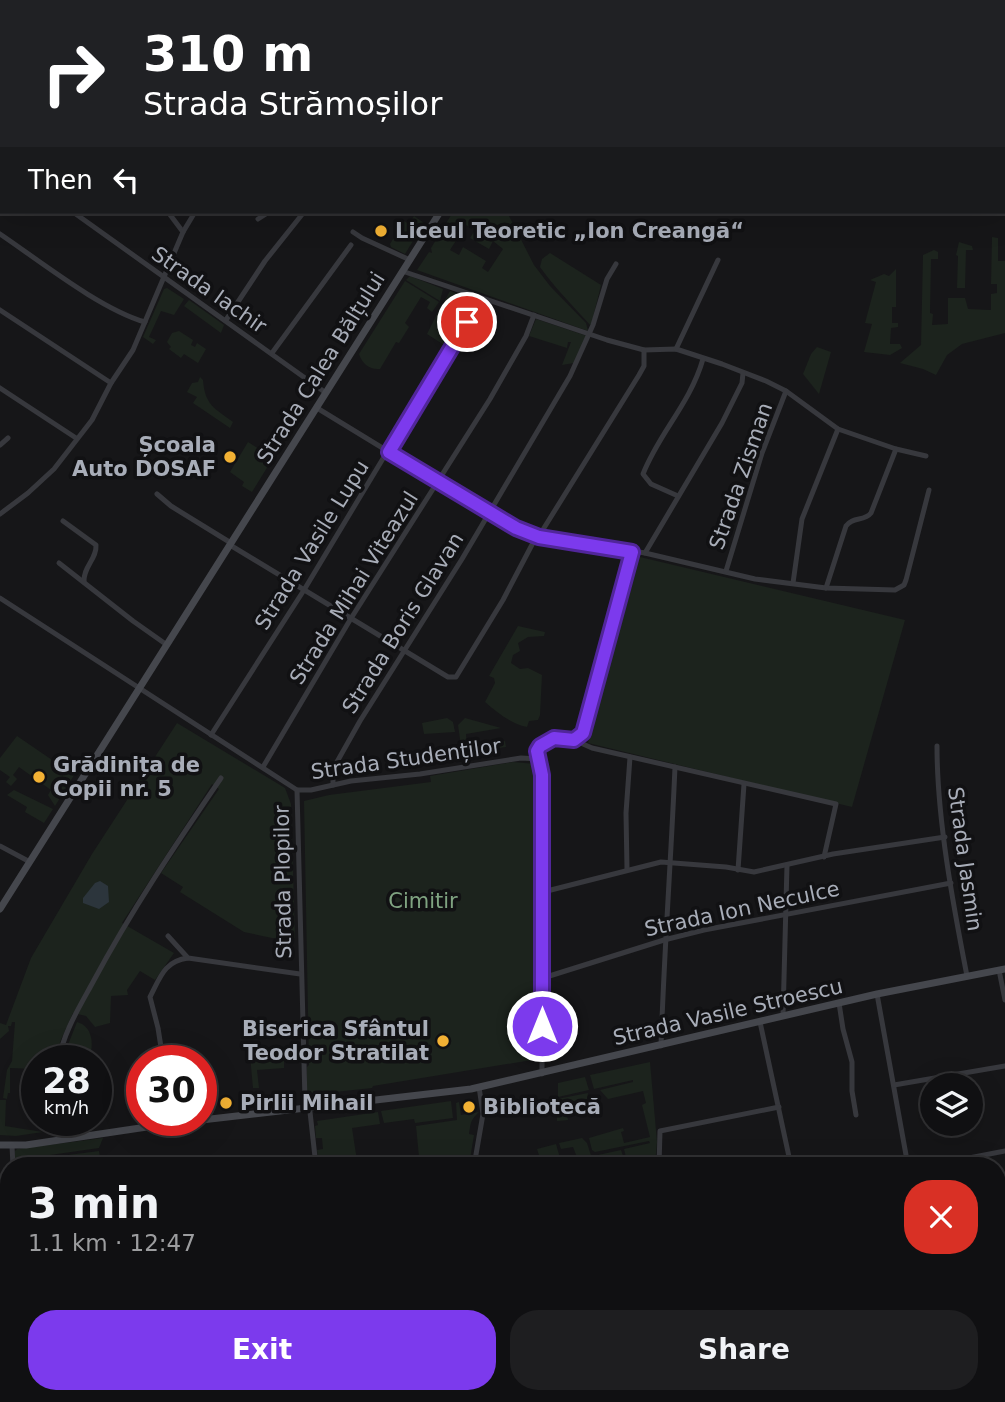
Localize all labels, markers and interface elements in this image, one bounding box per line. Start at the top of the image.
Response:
text: 310 m [143,26,313,83]
icon: right [28,28,119,119]
text: Strada Strămoșilor [143,85,442,123]
icon: left [107,161,145,199]
text: Then [28,165,93,195]
place label: Liceul Teoretic „Ion Creangă“ [395,219,744,243]
marker: Liceul Teoretic „Ion Creangă“ [373,223,389,239]
street label: Strada Iachir [147,242,271,339]
street label: Strada Calea Bălțului [252,268,390,468]
pin [437,292,497,352]
icon: arrive [448,303,486,341]
street label: Strada Zisman [705,399,777,553]
place label: Școala Auto DOSAF [72,433,216,481]
marker: Școala Auto DOSAF [222,449,238,465]
street label: Strada Vasile Lupu [250,456,374,634]
street label: Strada Mihai Viteazul [285,487,423,689]
street label: Strada Boris Glavan [337,528,469,718]
street label: Strada Studenților [309,734,503,784]
place label: Grădinița de Copii nr. 5 [53,753,200,801]
marker: Grădinița de Copii nr. 5 [31,769,47,785]
street label: Strada Jasmin [943,785,987,933]
street label: Strada Plopilor [270,805,296,959]
street label: Strada Ion Neculce [642,877,842,941]
park label: Cimitir [388,889,458,913]
street label: Strada Vasile Stroescu [611,974,845,1050]
position arrow [505,989,579,1063]
place label: Biserica Sfântul Teodor Stratilat [242,1017,429,1065]
marker: Biserica Sfântul Teodor Stratilat [435,1033,451,1049]
speed limit sign: 30 [126,1045,217,1136]
text: 28 [42,1061,91,1101]
map controls [920,1073,983,1136]
button: layers [920,1073,983,1136]
place label: Pirlii Mihail [240,1091,373,1115]
marker: Pirlii Mihail [218,1095,234,1111]
place label: Bibliotecă [483,1095,601,1119]
text: km/h [44,1097,89,1118]
marker: Bibliotecă [461,1099,477,1115]
text: 3 min [28,1179,160,1228]
button: close [904,1180,978,1254]
text: 1.1 km · 12:47 [28,1230,196,1256]
button: Exit [28,1310,496,1390]
button: Share [510,1310,978,1390]

